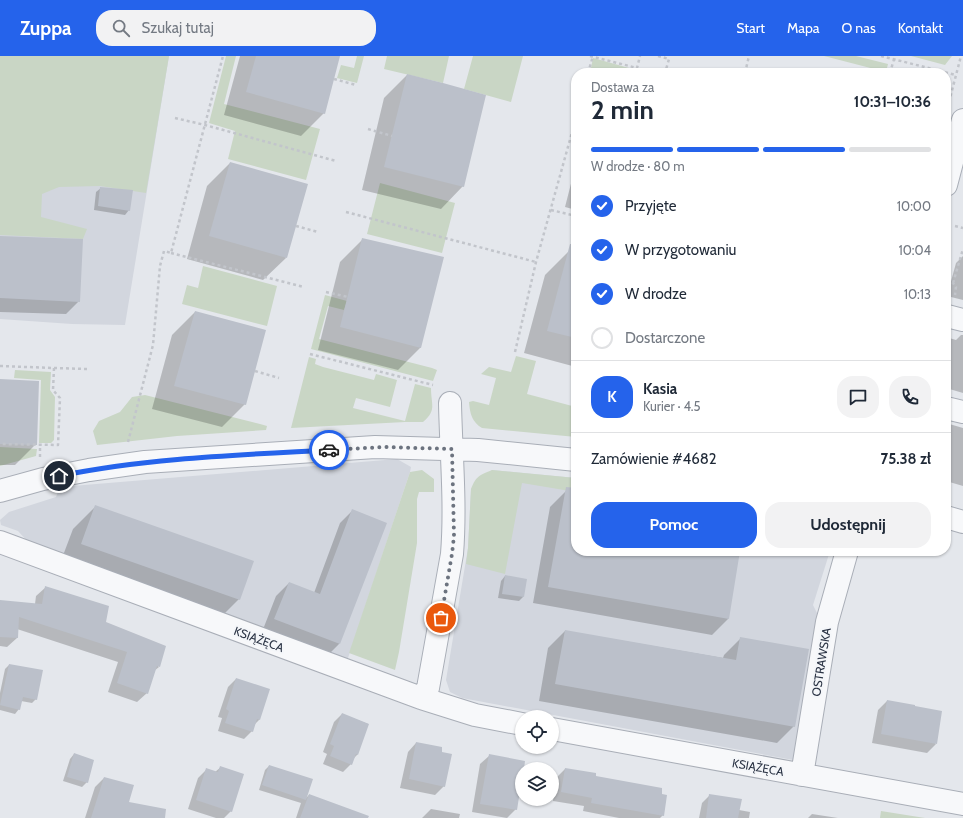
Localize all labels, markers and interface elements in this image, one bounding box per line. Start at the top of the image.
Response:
search box [96,10,376,46]
text: Zuppa [20,17,72,40]
icon: search [110,17,132,39]
text: Szukaj tutaj [142,19,214,37]
text: Start [736,19,765,37]
text: Mapa [787,19,819,37]
text: O nas [841,19,876,37]
text: Kontakt [898,19,943,37]
text: Dostawa za [591,79,654,95]
text: 10:31–10:36 [854,93,931,111]
text: 2 min [591,94,654,126]
text: W drodze · 80 m [591,158,685,174]
icon: check [591,195,613,217]
text: Przyjęte [625,197,676,215]
text: 10:00 [897,198,931,214]
icon: check [591,239,613,261]
text: W przygotowaniu [625,241,736,259]
text: 10:04 [898,242,931,258]
icon: check [591,283,613,305]
text: W drodze [625,285,687,303]
text: 10:13 [904,286,931,302]
text: Dostarczone [625,329,705,347]
button: chat [837,376,879,418]
button: phone [889,376,931,418]
text: Kasia [643,380,677,398]
text: K [607,388,617,406]
text: Kurier · 4.5 [643,398,701,414]
courier [309,430,349,470]
icon: car [318,439,340,461]
text: Zamówienie #4682 [591,450,717,468]
text: 75.38 zł [881,450,931,468]
pin [42,459,76,493]
icon: home [48,465,70,487]
button: Pomoc [591,502,757,548]
button: Udostępnij [765,502,931,548]
pin [424,601,458,635]
icon: bag [430,607,452,629]
street label: KSIĄŻĘCA [232,623,287,655]
street label: OSTRAWSKA [808,626,834,697]
map controls [515,710,559,806]
button: locate [515,710,559,754]
street label: KSIĄŻĘCA [731,755,786,779]
button: layers [515,762,559,806]

